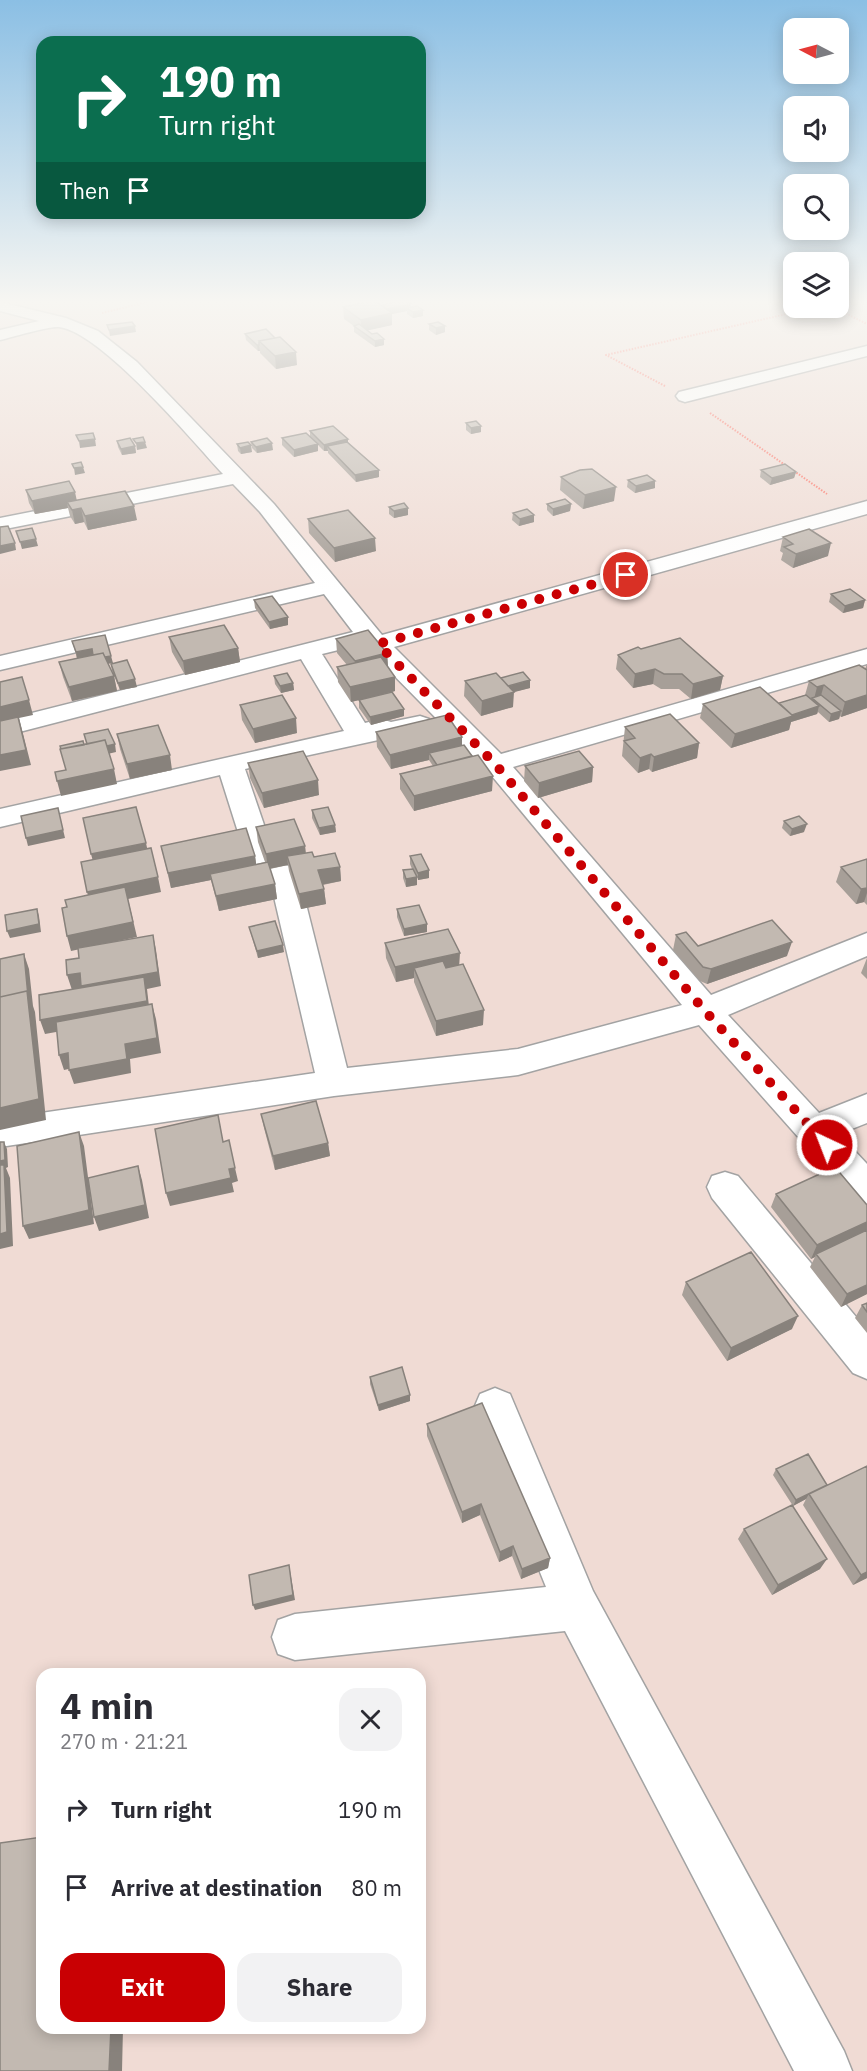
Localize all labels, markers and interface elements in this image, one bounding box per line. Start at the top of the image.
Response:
north arrow [783,18,849,84]
map controls [783,18,849,318]
text: 190 m [159,54,282,109]
icon: right [60,60,138,138]
button: sound [783,96,849,162]
text: Turn right [159,107,276,142]
icon: arrive [122,174,155,207]
button: search [783,174,849,240]
text: Then [60,176,110,205]
button: layers [783,252,849,318]
pin [600,549,651,600]
icon: arrive [609,558,642,591]
position arrow [795,1113,859,1177]
text: 4 min [60,1682,154,1729]
button: close [339,1688,402,1751]
text: 270 m · 21:21 [60,1728,188,1755]
icon: right [60,1793,93,1826]
text: Turn right [111,1795,212,1824]
text: 190 m [338,1795,402,1824]
icon: arrive [60,1871,93,1904]
text: Arrive at destination [111,1873,322,1902]
text: 80 m [351,1873,402,1902]
button: Exit [60,1953,225,2022]
button: Share [237,1953,402,2022]

